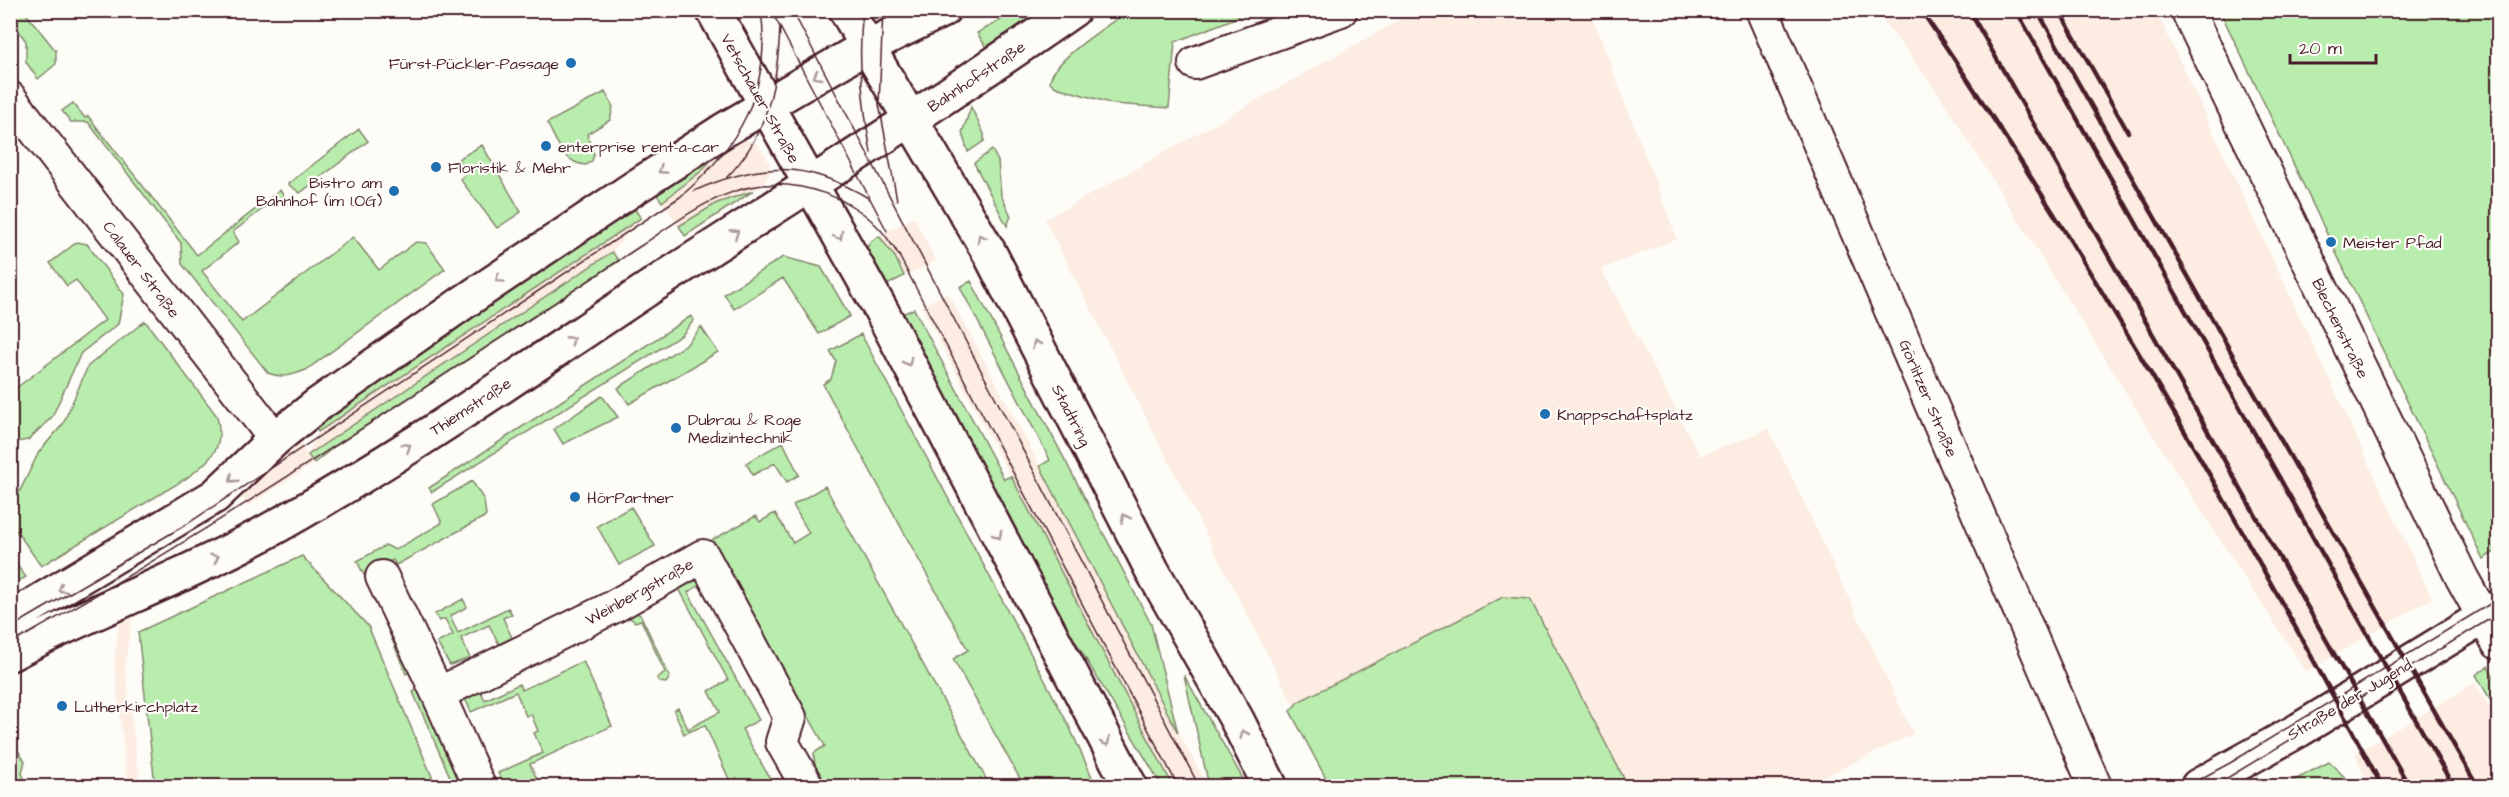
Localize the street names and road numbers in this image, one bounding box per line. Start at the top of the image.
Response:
street label: Vetschauer Straße [715,30,805,168]
street label: Bahnhofstraße [923,36,1030,118]
street label: Calauer Straße [98,217,185,323]
street label: Blechenstraße [2306,275,2374,382]
street label: Görlitzer Straße [1893,336,1963,461]
street label: Thiemstraße [426,372,516,441]
street label: Stadtring [1045,381,1096,451]
street label: Weinbergstraße [582,553,698,632]
street label: Straße der Jugend [2283,654,2417,747]

